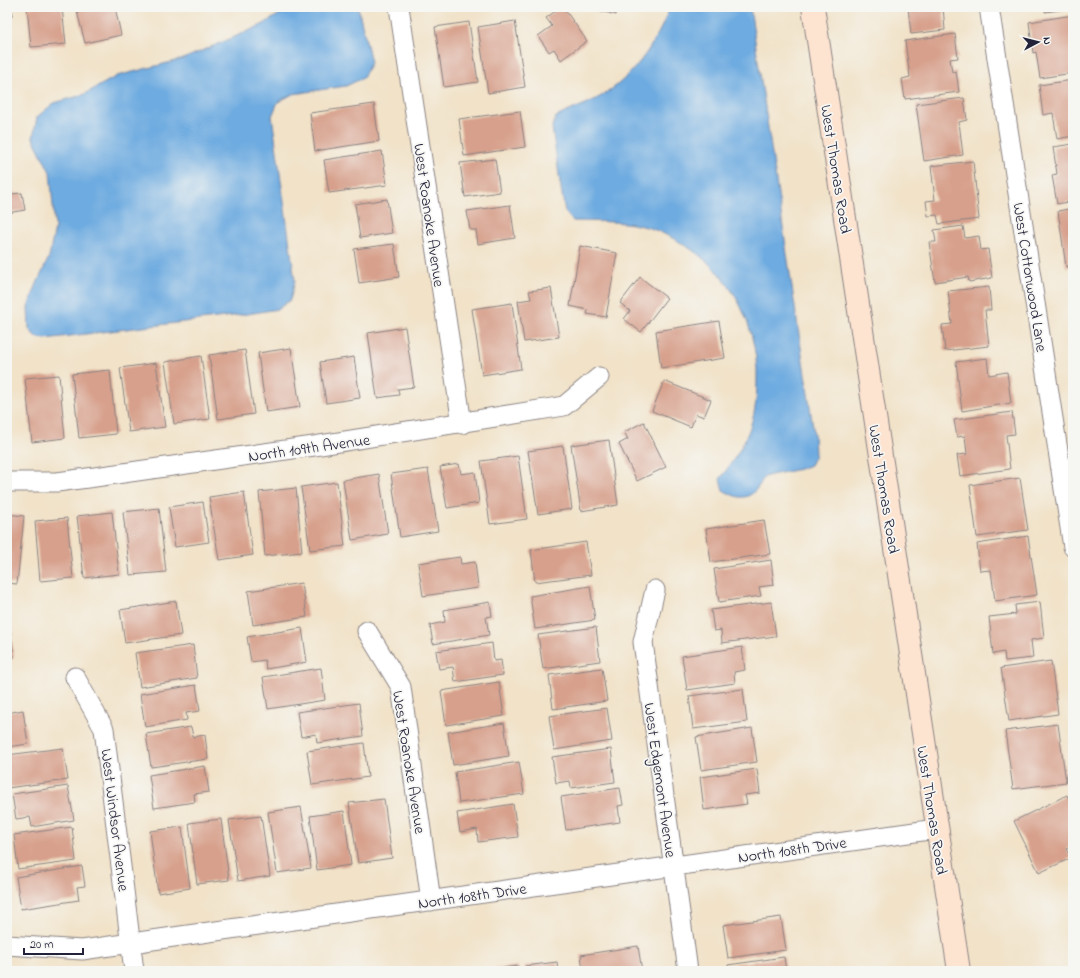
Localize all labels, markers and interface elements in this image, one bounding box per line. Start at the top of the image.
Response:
north arrow [1018,22,1058,62]
text: N [1039,36,1055,46]
street label: West Thomas Road [813,103,857,235]
street label: West Roanoke Avenue [406,142,450,289]
street label: West Cottonwood Lane [1005,201,1053,354]
street label: West Thomas Road [861,423,905,555]
street label: North 109th Avenue [247,428,373,469]
street label: West Roanoke Avenue [385,689,431,836]
street label: West Edgemont Avenue [636,701,682,860]
street label: West Thomas Road [909,744,953,876]
street label: West Windsor Avenue [93,748,135,894]
street label: North 108th Drive [736,831,849,870]
street label: North 108th Drive [416,877,529,916]
scale bar [24,930,83,956]
text: 20 m [30,936,53,954]

